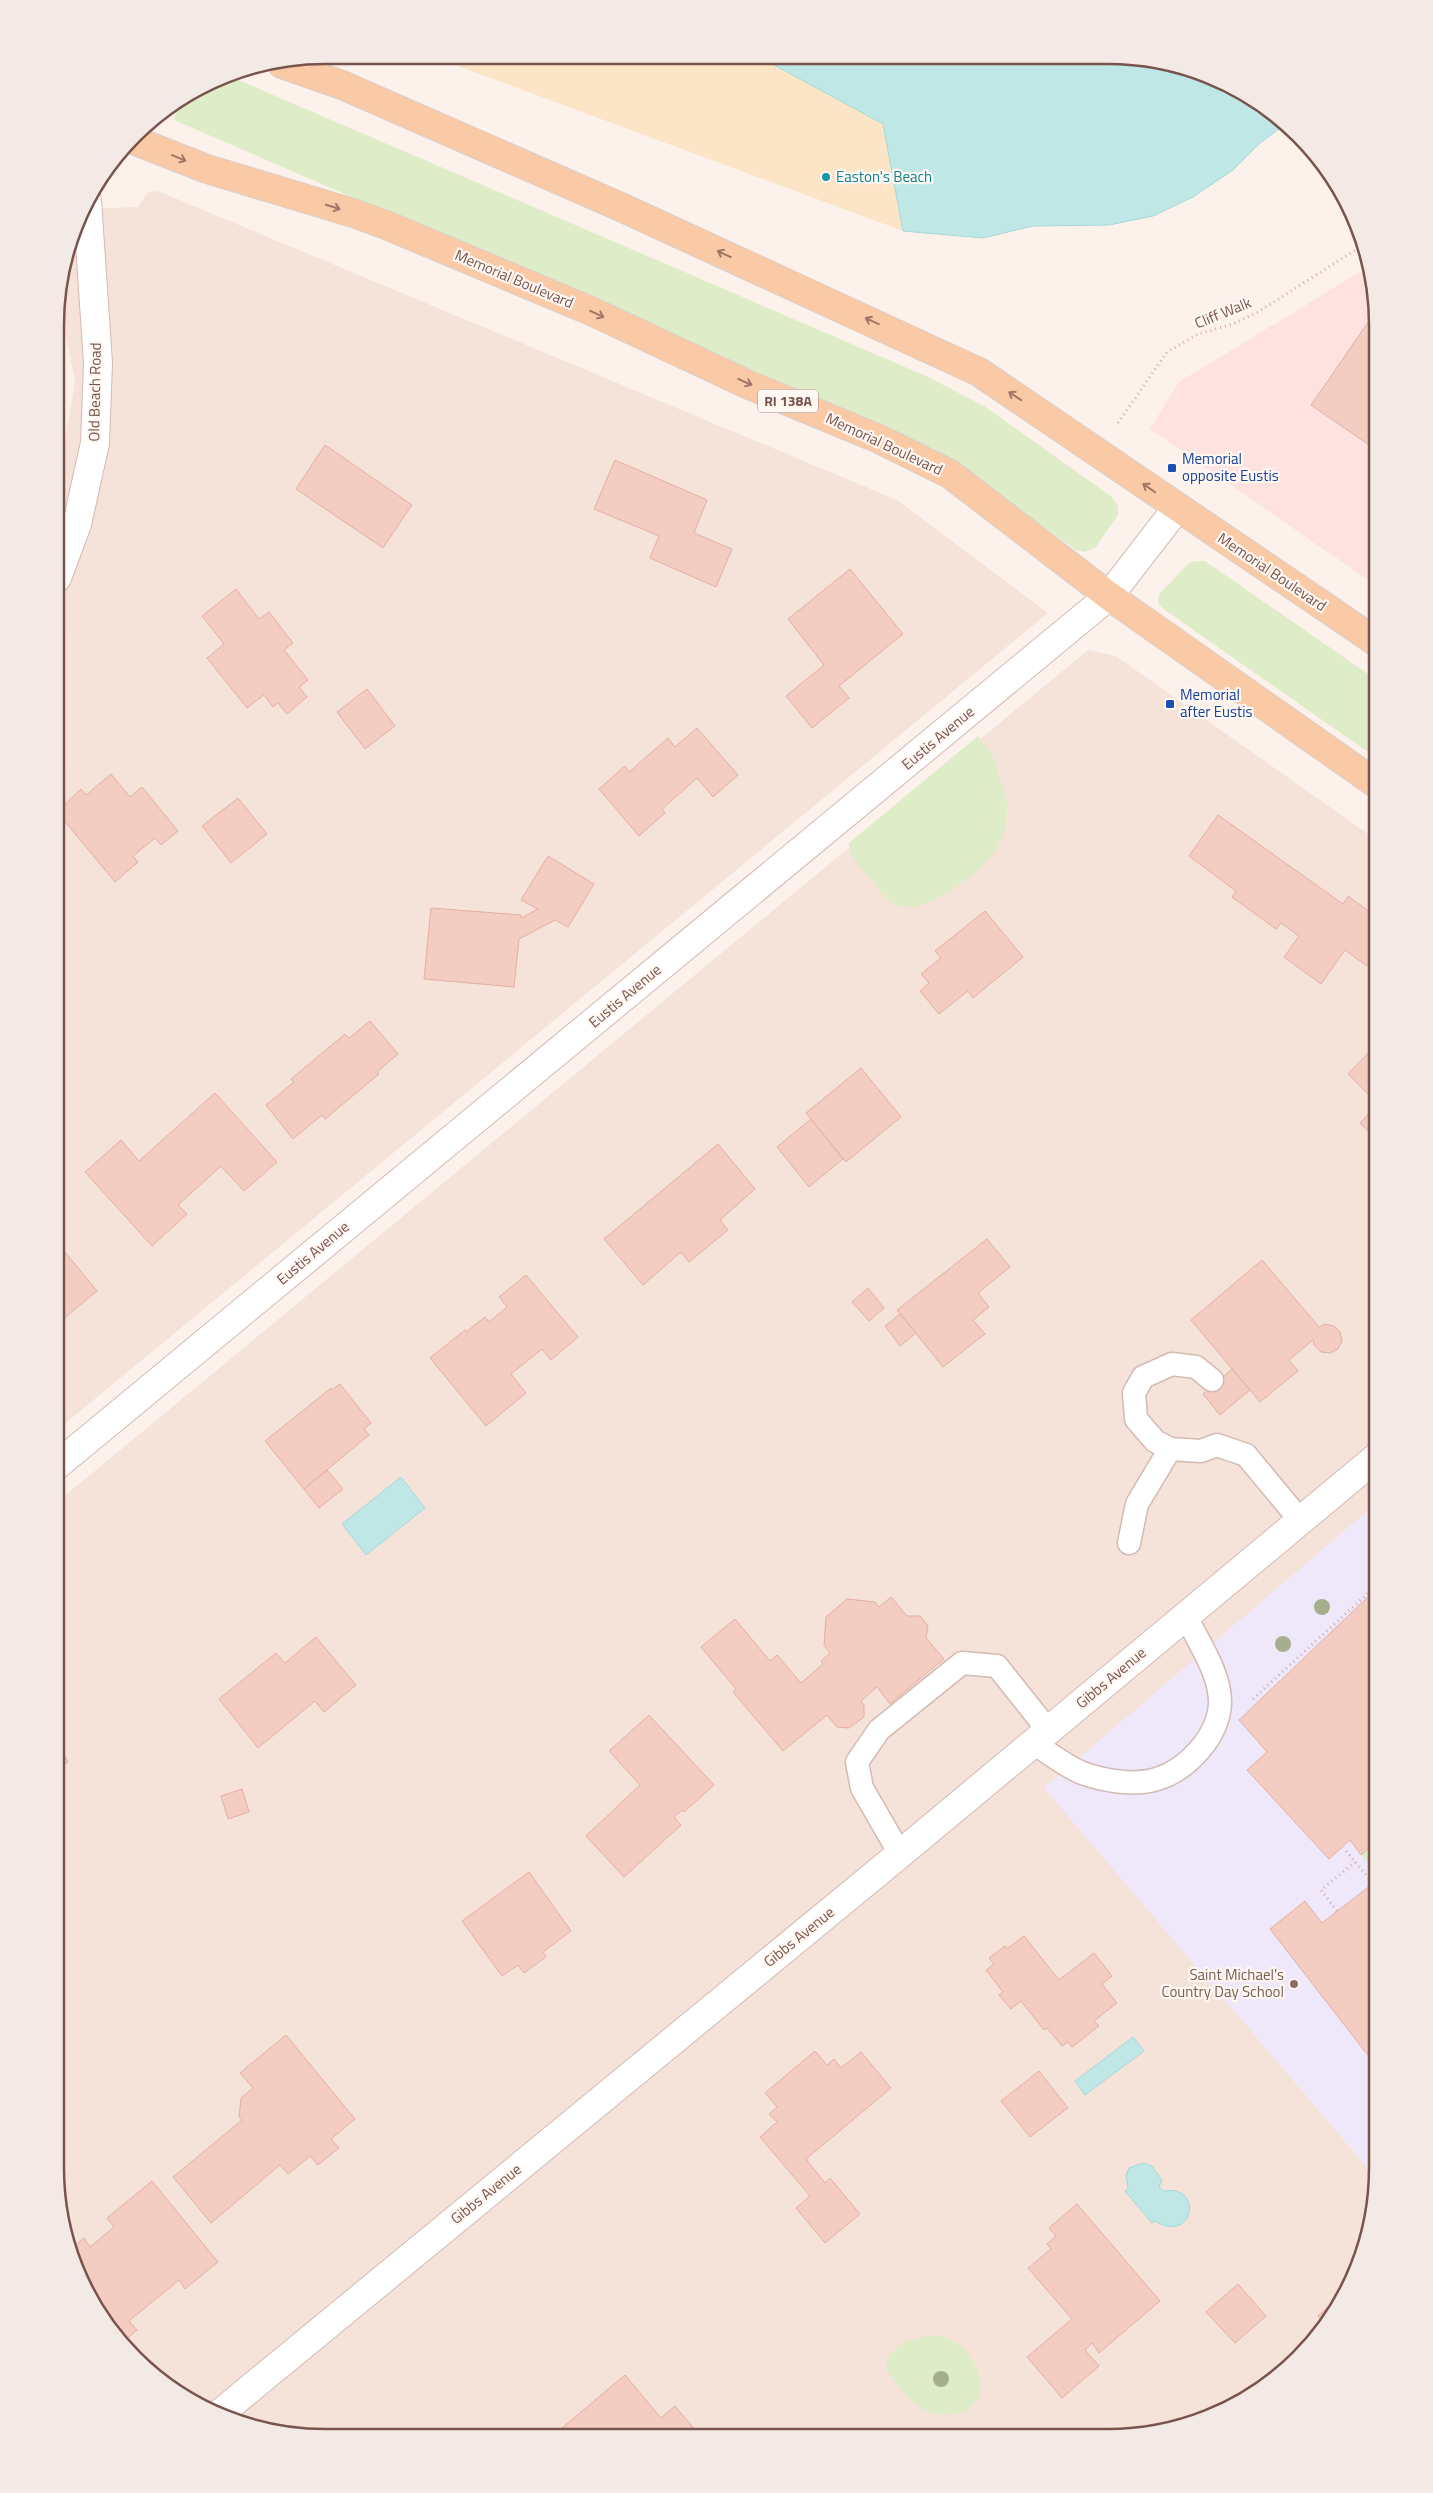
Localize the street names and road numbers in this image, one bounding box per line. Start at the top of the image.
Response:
street label: Memorial Boulevard [451,243,577,314]
street label: Cliff Walk [1191,291,1255,334]
street label: Old Beach Road [82,342,107,442]
road number: RI 138A [758,390,818,412]
street label: Memorial Boulevard [822,406,947,481]
street label: Memorial Boulevard [1213,527,1331,617]
street label: Eustis Avenue [896,700,979,775]
street label: Eustis Avenue [583,958,666,1033]
street label: Eustis Avenue [271,1215,354,1290]
street label: Gibbs Avenue [1071,1641,1151,1714]
street label: Gibbs Avenue [758,1901,839,1972]
street label: Gibbs Avenue [445,2158,526,2229]

